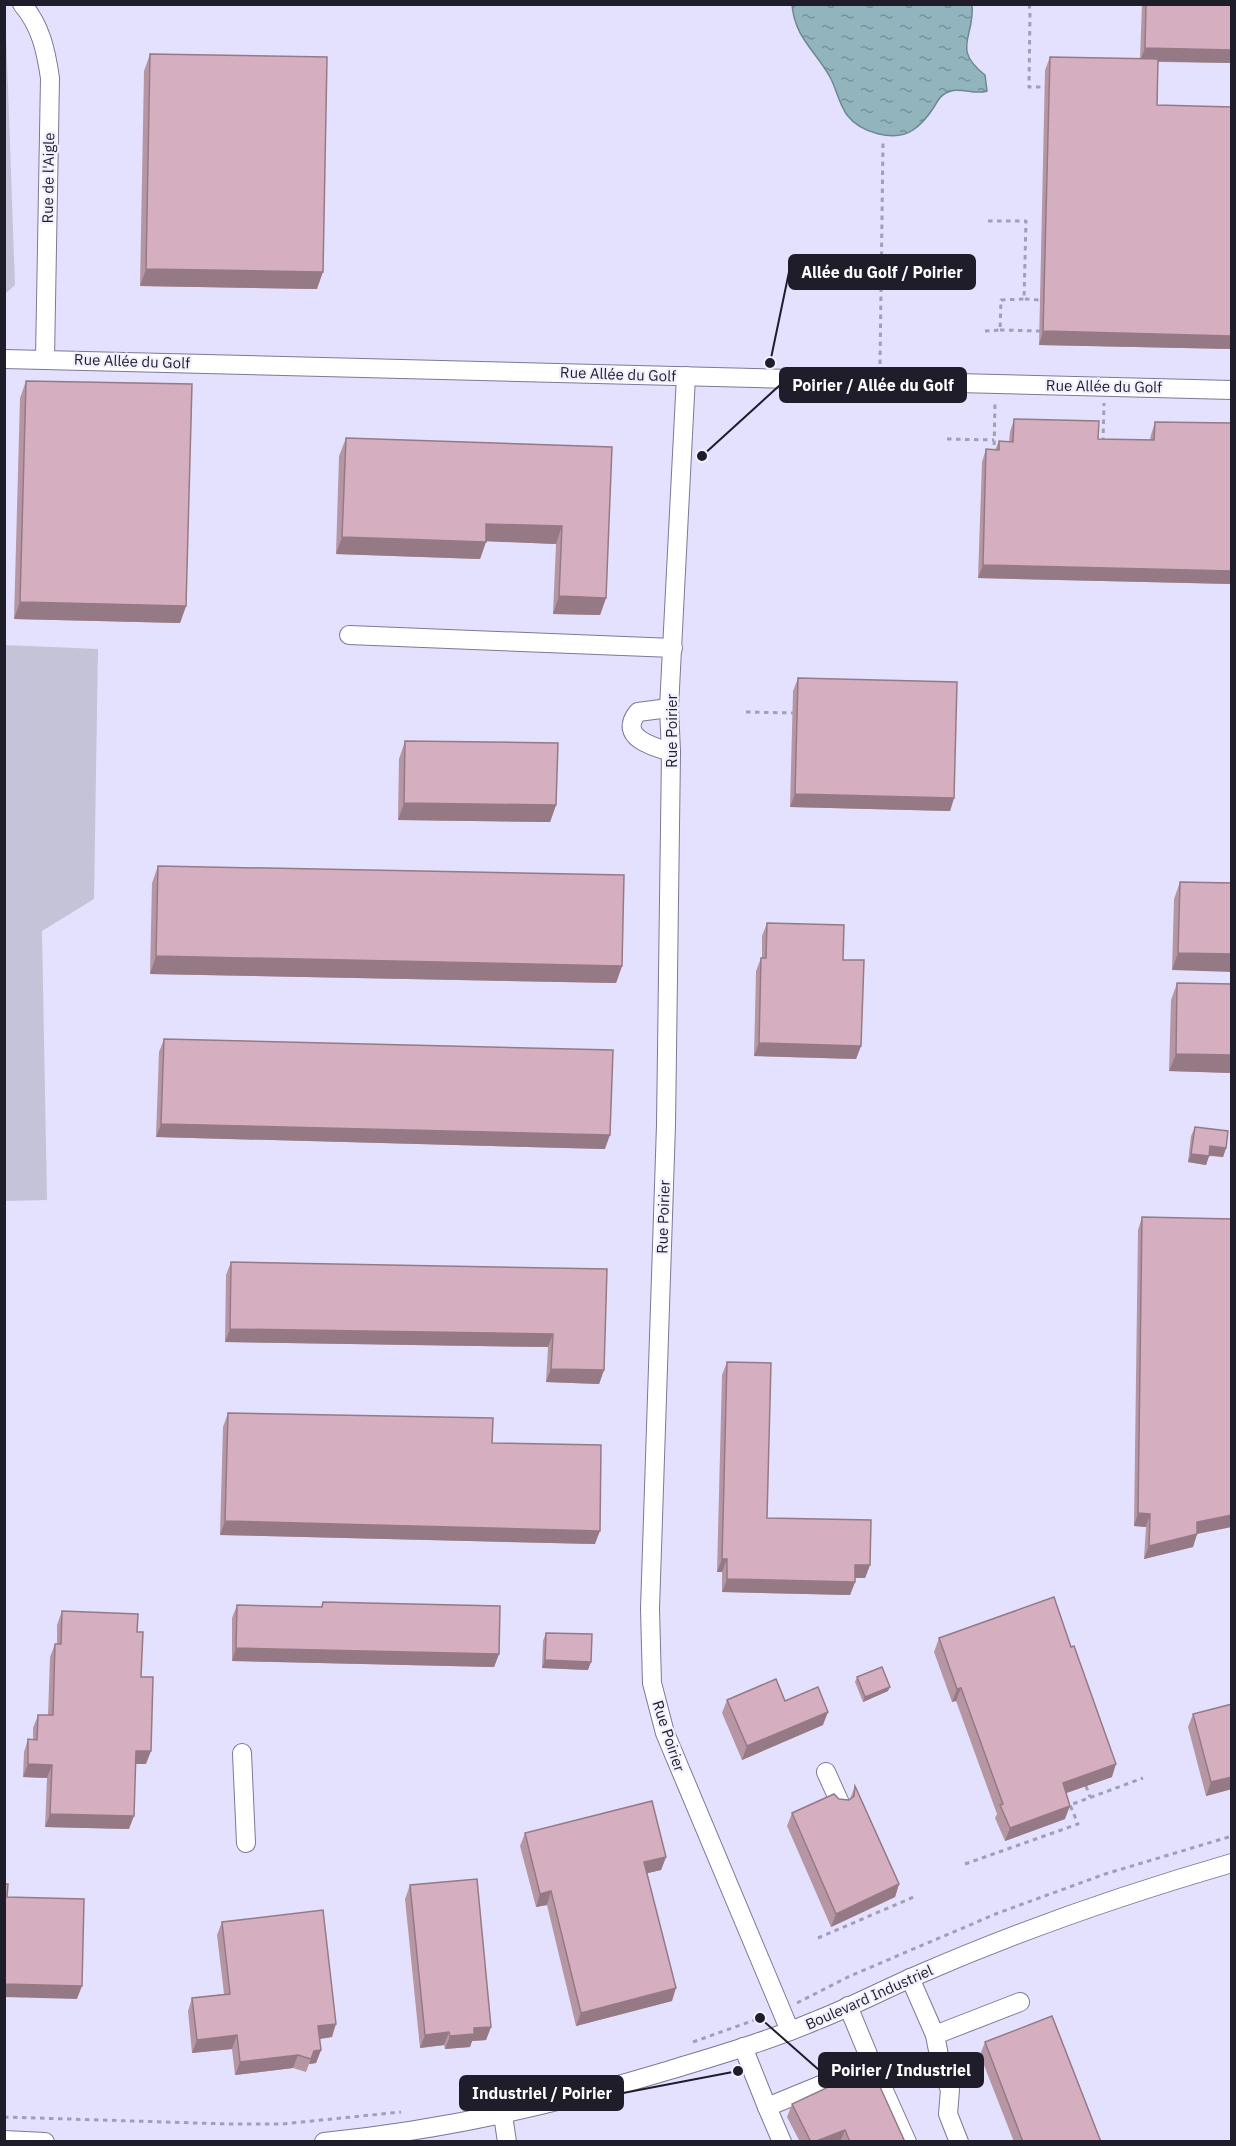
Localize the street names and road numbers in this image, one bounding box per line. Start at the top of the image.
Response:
street label: Rue de l'Aigle [38,132,58,224]
street label: Rue Allée du Golf [74,349,190,373]
street label: Rue Allée du Golf [560,362,676,386]
street label: Rue Allée du Golf [1046,375,1162,397]
street label: Rue Poirier [662,694,681,768]
street label: Rue Poirier [652,1179,674,1254]
street label: Rue Poirier [649,1698,690,1775]
street label: Boulevard Industriel [802,1960,936,2034]

